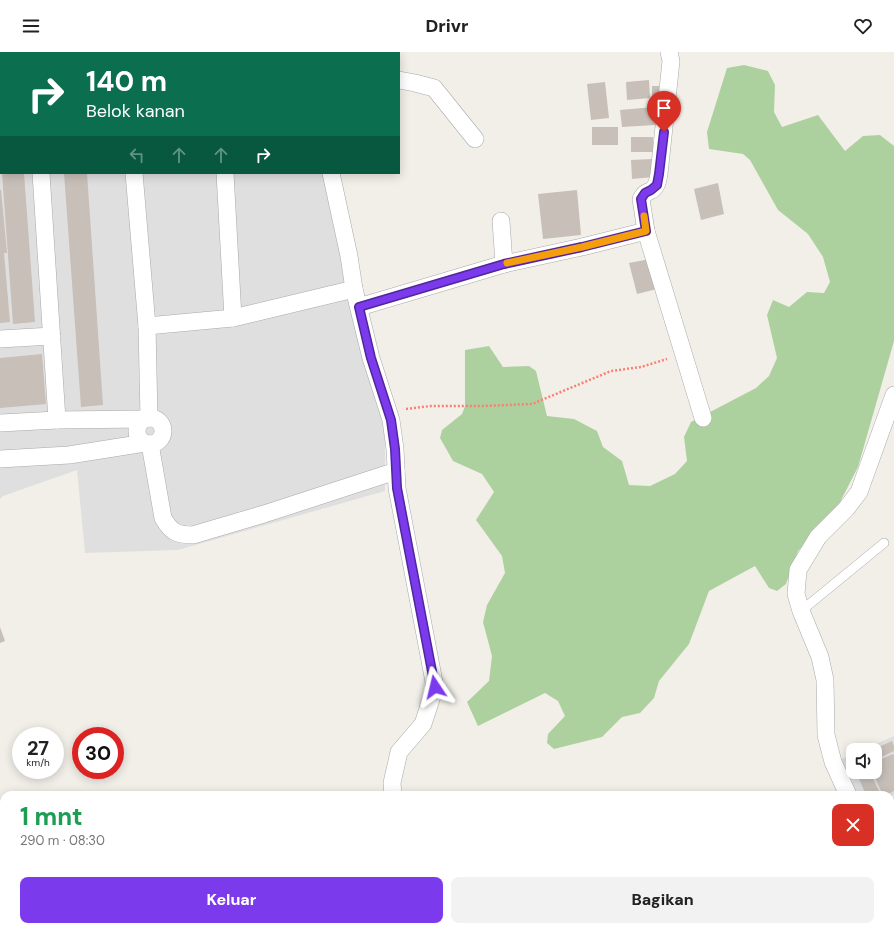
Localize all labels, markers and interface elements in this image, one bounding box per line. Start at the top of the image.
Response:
text: Drivr [426,14,468,38]
icon: menu [20,15,42,37]
icon: heart [852,15,874,37]
text: 140 m [86,63,167,100]
icon: right [20,68,72,120]
pin [647,91,681,132]
icon: arrive [653,97,675,119]
text: Belok kanan [86,99,185,123]
icon: left [126,144,148,166]
icon: ahead [168,144,190,166]
icon: ahead [210,144,232,166]
icon: right [252,144,274,166]
position arrow [414,666,456,708]
speed limit sign: 30 [72,727,124,779]
text: 27 [27,735,49,761]
map controls [846,743,882,779]
button: sound [846,743,882,779]
text: km/h [26,756,50,769]
text: 1 mnt [20,801,83,832]
button: close [832,804,874,846]
text: 290 m · 08:30 [20,832,105,849]
button: Keluar [20,877,443,923]
button: Bagikan [451,877,874,923]

